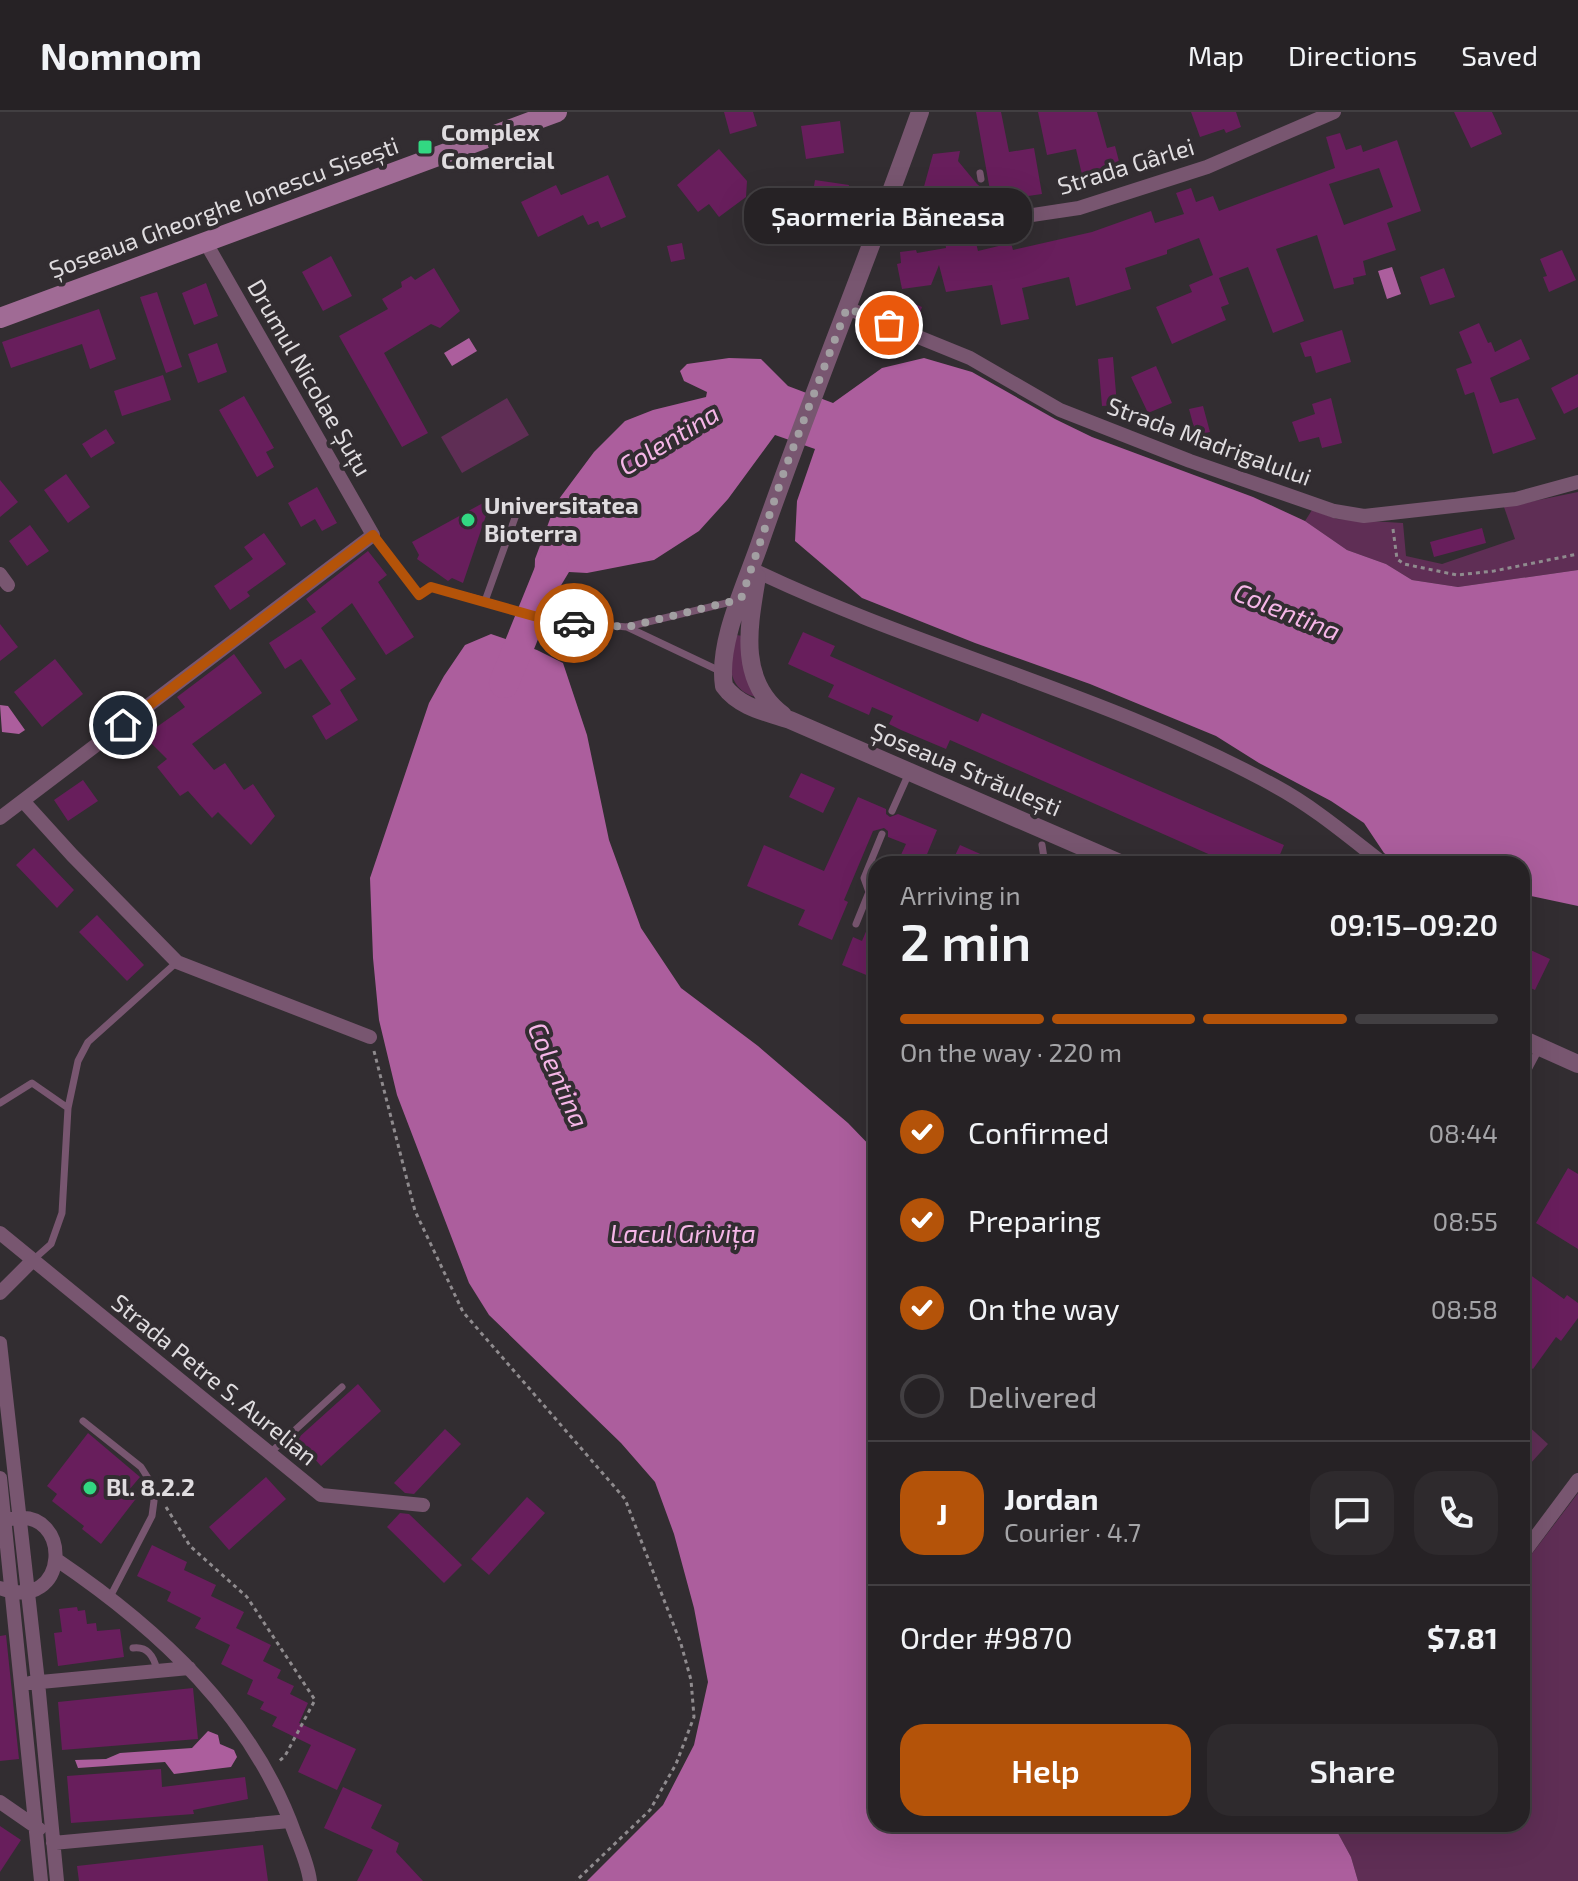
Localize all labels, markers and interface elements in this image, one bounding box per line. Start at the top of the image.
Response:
text: Nomnom [40,32,202,78]
text: Map [1188,38,1244,72]
text: Directions [1288,38,1417,72]
text: Saved [1461,38,1538,72]
place label: Complex Comercial [441,117,555,174]
street label: Șoseaua Gheorghe Ionescu Sisești [45,130,403,285]
street label: Strada Gârlei [1054,131,1197,200]
marker: Complex Comercial [416,138,434,156]
callout: Șaormeria Băneasa [745,189,1033,245]
text: Șaormeria Băneasa [771,200,1005,231]
street label: Drumul Nicolae Șuțu [240,274,378,482]
pin [855,291,923,359]
icon: bag [867,303,911,347]
street label: Strada Madrigalului [1103,390,1316,491]
water label: Colentina [612,397,724,481]
place label: Universitatea Bioterra [484,490,639,547]
marker: Universitatea Bioterra [459,511,477,529]
water label: Colentina [1230,575,1345,646]
courier [534,583,614,663]
icon: car [552,601,596,645]
pin [89,691,157,759]
icon: home [101,703,145,747]
street label: Șoseaua Străulești [866,715,1066,824]
text: Arriving in [900,879,1021,910]
text: 09:15–09:20 [1329,906,1498,942]
text: 2 min [900,909,1031,971]
water label: Colentina [522,1017,596,1132]
text: On the way · 220 m [900,1036,1122,1067]
icon: check [900,1110,944,1154]
text: Confirmed [968,1114,1109,1150]
text: 08:44 [1428,1117,1498,1148]
icon: check [900,1198,944,1242]
text: Preparing [968,1202,1101,1238]
text: 08:55 [1433,1205,1498,1236]
water label: Lacul Grivița [610,1217,756,1251]
icon: check [900,1286,944,1330]
street label: Strada Petre S. Aurelian [106,1287,324,1471]
text: On the way [968,1290,1120,1326]
text: 08:58 [1431,1293,1498,1324]
text: Delivered [968,1378,1097,1414]
button: chat [1310,1471,1394,1555]
button: phone [1414,1471,1498,1555]
place label: Bl. 8.2.2 [106,1472,195,1501]
marker: Bl. 8.2.2 [81,1479,99,1497]
text: Jordan [1004,1480,1099,1516]
text: J [936,1495,948,1531]
text: Courier · 4.7 [1004,1516,1141,1547]
text: Order #9870 [900,1619,1073,1655]
text: $7.81 [1427,1619,1498,1655]
button: Help [900,1724,1191,1816]
button: Share [1207,1724,1498,1816]

